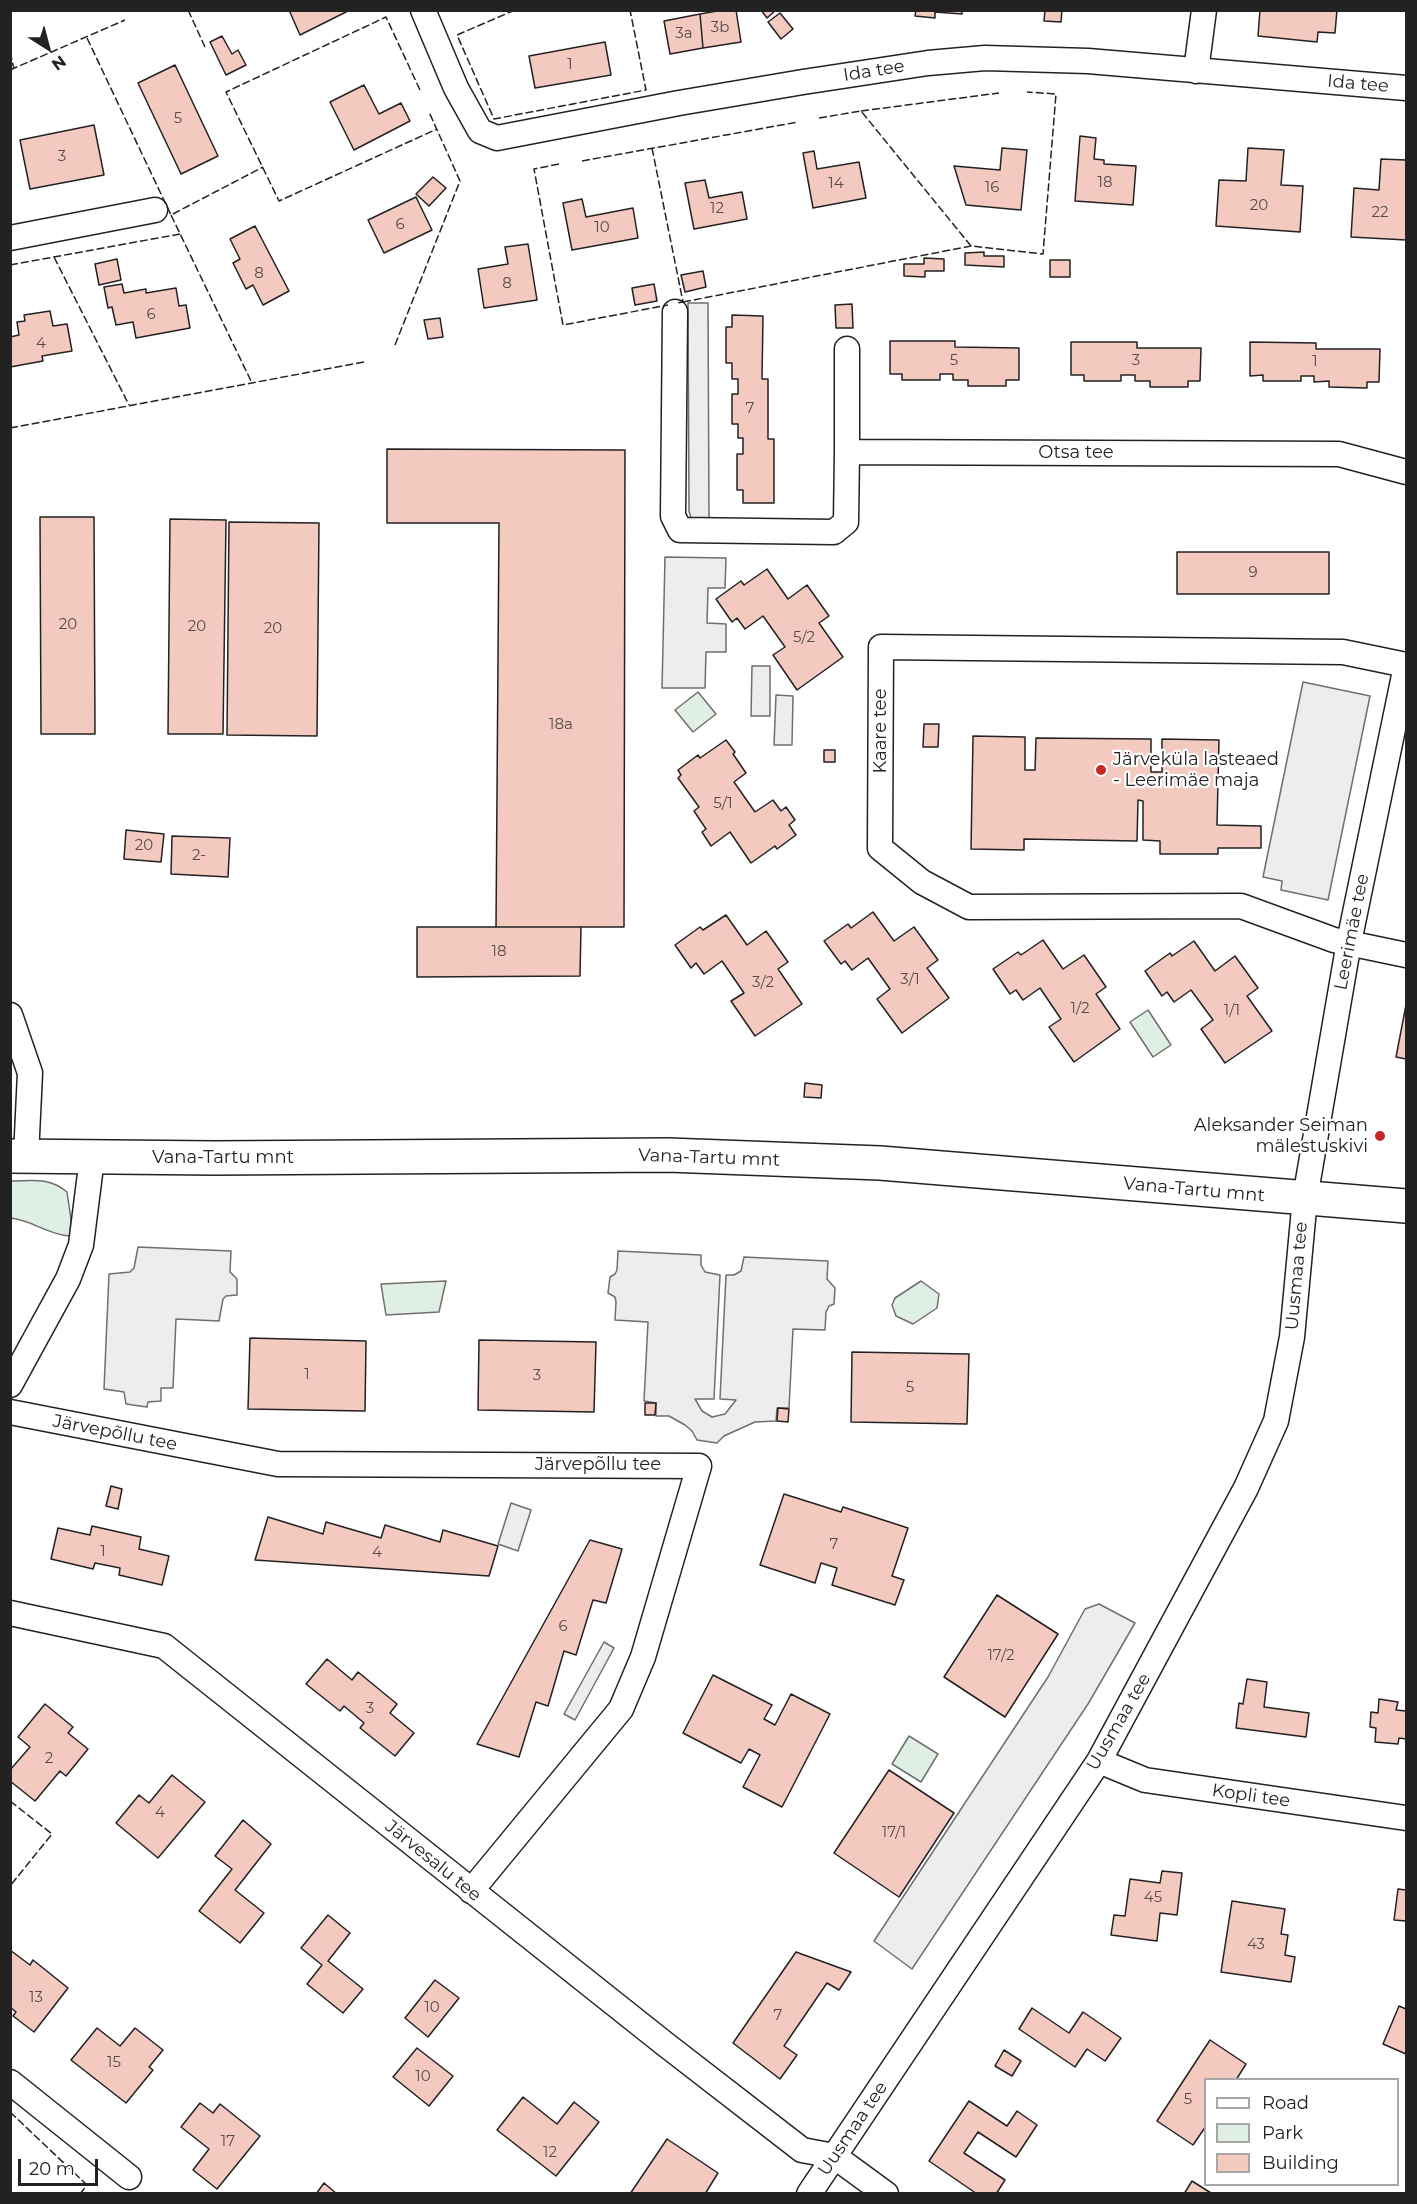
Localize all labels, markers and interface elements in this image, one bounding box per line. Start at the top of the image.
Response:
north arrow [18,18,78,78]
house number: 3b [711,19,729,37]
house number: 3a [675,25,693,43]
text: N [48,51,70,74]
house number: 1 [567,56,573,74]
street label: Ida tee [842,56,906,86]
street label: Ida tee [1326,71,1390,97]
house number: 5 [174,110,182,128]
house number: 3 [58,148,66,166]
house number: 18 [1098,174,1112,192]
house number: 14 [828,175,844,193]
house number: 16 [985,179,999,197]
house number: 20 [1250,197,1268,215]
house number: 12 [710,200,724,218]
house number: 22 [1371,204,1389,222]
house number: 6 [395,216,405,234]
house number: 10 [594,219,610,237]
house number: 8 [254,265,264,283]
house number: 8 [502,275,512,293]
house number: 6 [146,306,156,324]
house number: 4 [36,335,46,353]
house number: 5 [950,352,958,370]
house number: 3 [1132,352,1140,370]
house number: 1 [1312,353,1318,371]
house number: 7 [746,400,754,418]
street label: Otsa tee [1038,442,1114,464]
house number: 9 [1248,564,1258,582]
house number: 20 [59,616,77,634]
house number: 20 [188,618,206,636]
house number: 20 [264,620,282,638]
house number: 5/2 [793,629,815,647]
street label: Kaare tee [870,688,892,774]
house number: 18a [549,716,573,734]
place label: Järveküla lasteaed - Leerimäe maja [1113,749,1279,792]
marker: Järveküla lasteaed - Leerimäe maja [1094,763,1108,777]
house number: 5/1 [713,795,733,813]
house number: 20 [135,837,153,855]
house number: 2- [192,847,206,865]
street label: Leerimäe tee [1330,872,1374,992]
house number: 18 [492,943,506,961]
house number: 3/1 [900,971,920,989]
house number: 3/2 [752,974,774,992]
house number: 1/2 [1071,1000,1089,1018]
house number: 1/1 [1224,1002,1240,1020]
place label: Aleksander Seiman mälestuskivi [1194,1115,1368,1158]
marker: Aleksander Seiman mälestuskivi [1373,1129,1387,1143]
street label: Vana-Tartu mnt [638,1145,780,1171]
street label: Vana-Tartu mnt [152,1147,294,1169]
street label: Vana-Tartu mnt [1122,1173,1266,1207]
street label: Uusmaa tee [1281,1221,1313,1331]
house number: 1 [304,1366,310,1384]
house number: 3 [533,1367,541,1385]
house number: 5 [906,1379,914,1397]
street label: Järvepõllu tee [51,1410,179,1456]
street label: Järvepõllu tee [535,1454,661,1476]
house number: 7 [830,1536,838,1554]
house number: 1 [100,1543,106,1561]
house number: 4 [372,1544,382,1562]
house number: 6 [558,1618,568,1636]
house number: 17/2 [987,1647,1015,1665]
street label: Uusmaa tee [1082,1669,1156,1775]
house number: 3 [366,1700,374,1718]
house number: 2 [45,1750,53,1768]
street label: Kopli tee [1210,1780,1292,1812]
house number: 4 [155,1804,165,1822]
street label: Järvesalu tee [381,1816,485,1906]
house number: 17/1 [882,1824,906,1842]
house number: 45 [1144,1889,1162,1907]
house number: 43 [1247,1936,1265,1954]
house number: 13 [29,1989,43,2007]
house number: 10 [424,1999,440,2017]
house number: 7 [774,2007,782,2025]
house number: 15 [107,2054,121,2072]
house number: 10 [415,2068,431,2086]
street label: Uusmaa tee [814,2078,892,2180]
legend [1204,2078,1399,2186]
house number: 5 [1184,2091,1192,2109]
text: Road [1262,2092,1309,2114]
text: Park [1262,2122,1303,2144]
house number: 17 [221,2133,235,2151]
house number: 12 [543,2144,557,2162]
scale bar [21,2147,100,2185]
text: Building [1262,2152,1339,2174]
text: 20 m [29,2158,75,2180]

